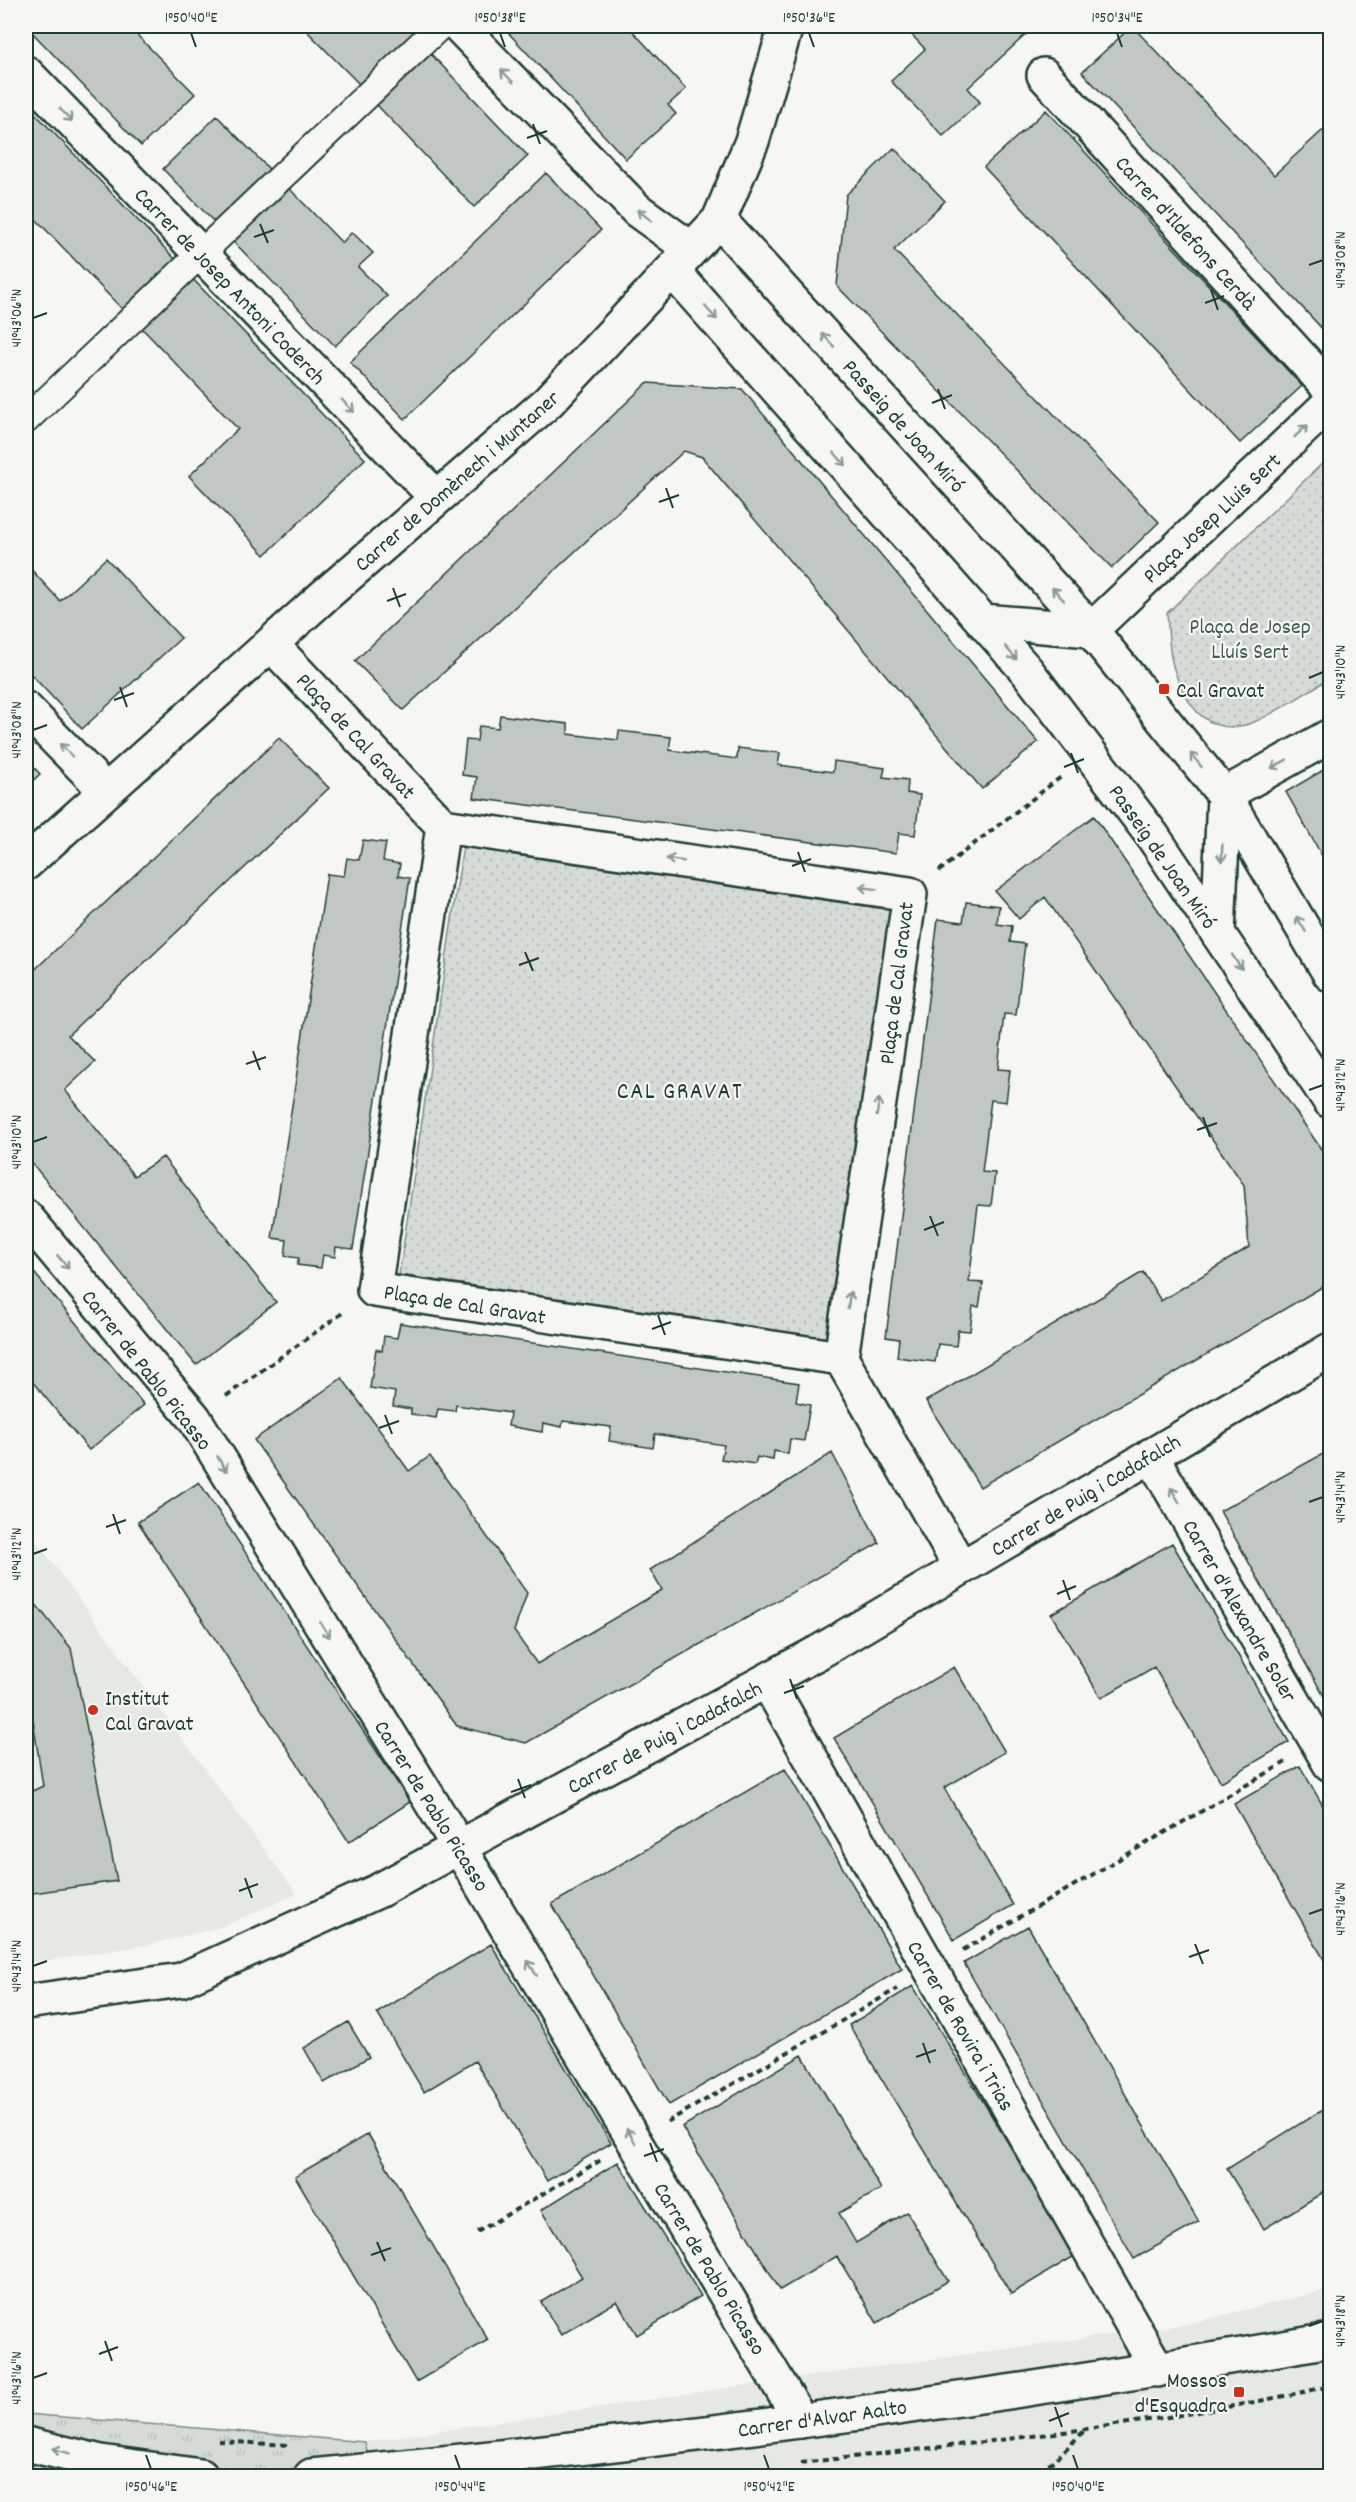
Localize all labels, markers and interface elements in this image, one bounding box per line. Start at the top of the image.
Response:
text: 1°50'40"E [165,8,218,30]
text: 1°50'38"E [474,8,526,30]
text: 1°50'36"E [783,8,835,30]
text: 1°50'34"E [1091,8,1143,30]
one-way arrow [500,68,514,83]
one-way arrow [59,107,73,122]
street label: Carrer d'Ildefons Cerdà [1106,150,1263,319]
street label: Carrer de Josep Antoni Coderch [125,182,331,393]
one-way arrow [636,208,652,221]
text: 41°43'08"N [1331,231,1353,289]
text: 41°43'06"N [7,289,29,347]
one-way arrow [704,305,718,320]
one-way arrow [821,333,835,348]
street label: Passeig de Joan Miró [834,354,971,501]
street label: Carrer de Domènech i Muntaner [349,384,568,581]
one-way arrow [340,398,354,413]
one-way arrow [1294,424,1309,438]
street label: Plaça Josep Lluis Sert [1137,447,1290,592]
one-way arrow [833,451,847,466]
one-way arrow [1051,586,1065,601]
park label: Plaça de Josep Lluís Sert [1189,613,1311,669]
one-way arrow [1004,645,1018,660]
text: 41°43'10"N [1331,645,1353,699]
street label: Plaça de Cal Gravat [287,667,422,808]
place label: Cal Gravat [1176,677,1265,708]
marker: Cal Gravat [1157,682,1171,696]
text: 41°43'08"N [7,701,29,759]
one-way arrow [58,742,73,757]
one-way arrow [1189,752,1202,768]
one-way arrow [1271,759,1289,770]
street label: Passeig de Joan Miró [1100,779,1223,937]
one-way arrow [1216,843,1227,863]
one-way arrow [666,854,685,865]
one-way arrow [859,882,878,893]
street label: Plaça de Cal Gravat [873,900,924,1066]
one-way arrow [1294,916,1306,933]
one-way arrow [1231,954,1244,971]
text: 41°43'12"N [1331,1059,1353,1111]
district label: CAL GRAVAT [617,1076,743,1110]
one-way arrow [873,1098,884,1118]
text: 41°43'10"N [7,1115,29,1169]
one-way arrow [56,1254,70,1269]
street label: Plaça de Cal Gravat [381,1278,548,1335]
street label: Carrer de Pablo Picasso [72,1284,218,1458]
one-way arrow [844,1291,855,1310]
street label: Carrer de Puig i Cadafalch [986,1428,1188,1566]
one-way arrow [216,1456,229,1473]
text: 41°43'14"N [1331,1471,1353,1523]
one-way arrow [1169,1487,1180,1505]
street label: Carrer d'Alexandre Soler [1173,1515,1303,1710]
text: 41°43'12"N [7,1528,29,1580]
one-way arrow [319,1621,331,1638]
street label: Carrer de Puig i Cadafalch [563,1675,769,1804]
place label: Institut Cal Gravat [105,1685,194,1741]
marker: Institut Cal Gravat [86,1703,100,1717]
street label: Carrer de Pablo Picasso [365,1715,495,1899]
text: 41°43'16"N [1331,1882,1353,1936]
street label: Carrer de Rovira i Trias [897,1936,1020,2118]
text: 41°43'14"N [7,1940,29,1992]
one-way arrow [525,1960,537,1977]
one-way arrow [625,2128,637,2145]
street label: Carrer de Pablo Picasso [644,2177,772,2362]
text: 41°43'18"N [1331,2295,1353,2347]
text: 41°43'16"N [7,2351,29,2405]
place label: Mossos d'Esquadra [1135,2367,1228,2423]
marker: Mossos d'Esquadra [1232,2385,1246,2399]
street label: Carrer d'Alvar Aalto [736,2393,909,2448]
one-way arrow [52,2445,71,2457]
text: 1°50'46"E [125,2477,177,2499]
text: 1°50'44"E [435,2477,486,2499]
text: 1°50'42"E [743,2477,795,2499]
text: 1°50'40"E [1052,2477,1105,2499]

